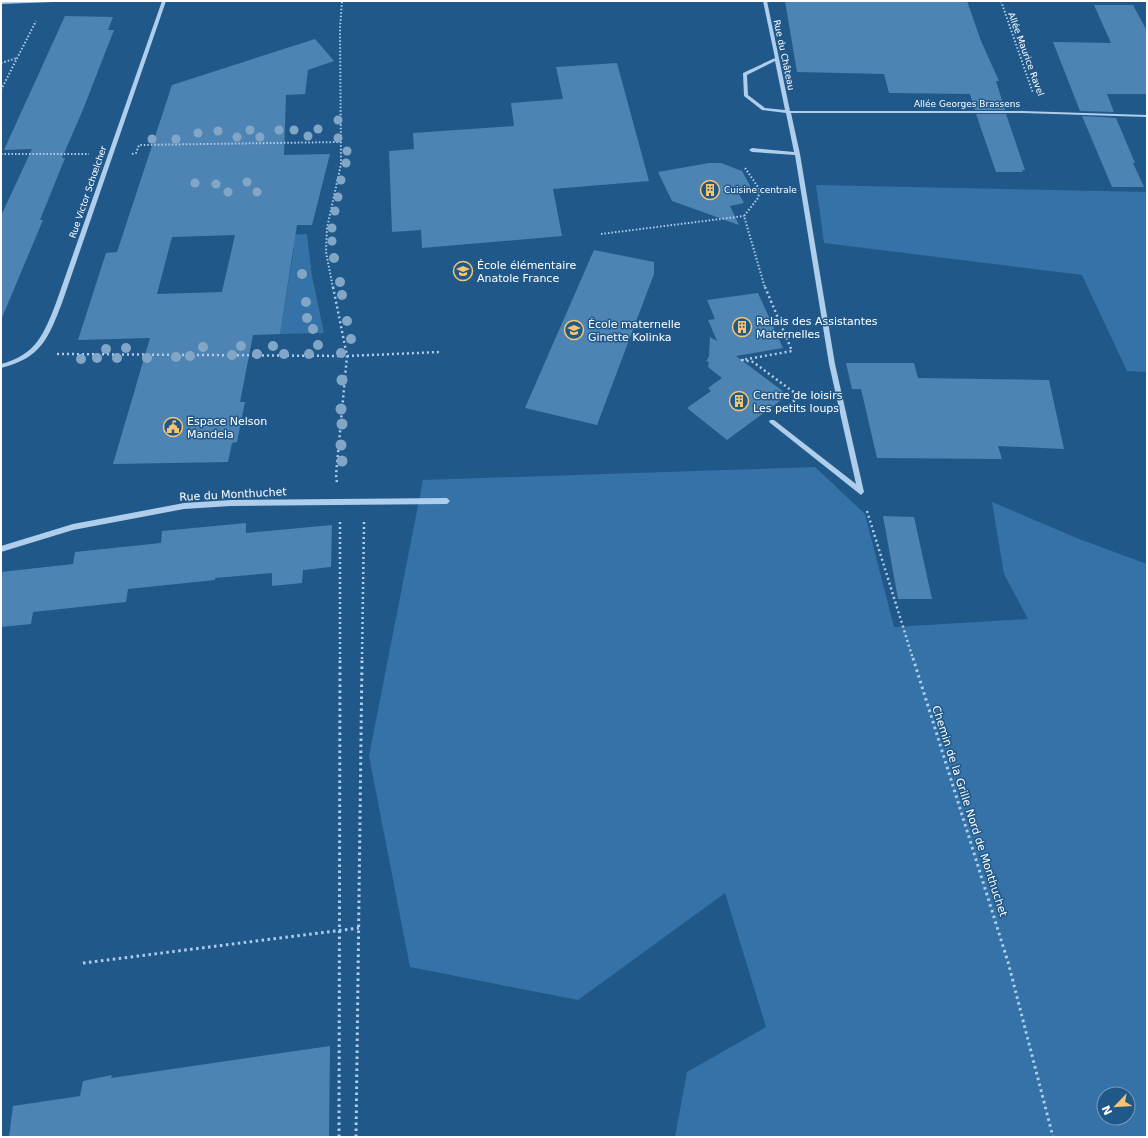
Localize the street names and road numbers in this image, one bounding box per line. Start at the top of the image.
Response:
street label: Allée Maurice Ravel [1006,11,1046,97]
street label: Rue du Château [772,19,796,91]
street label: Allée Georges Brassens [914,99,1020,109]
street label: Rue Victor Schœlcher [67,144,109,239]
street label: Rue du Monthuchet [179,485,288,504]
street label: Chemin de la Grille Nord de Monthuchet [929,704,1010,919]

